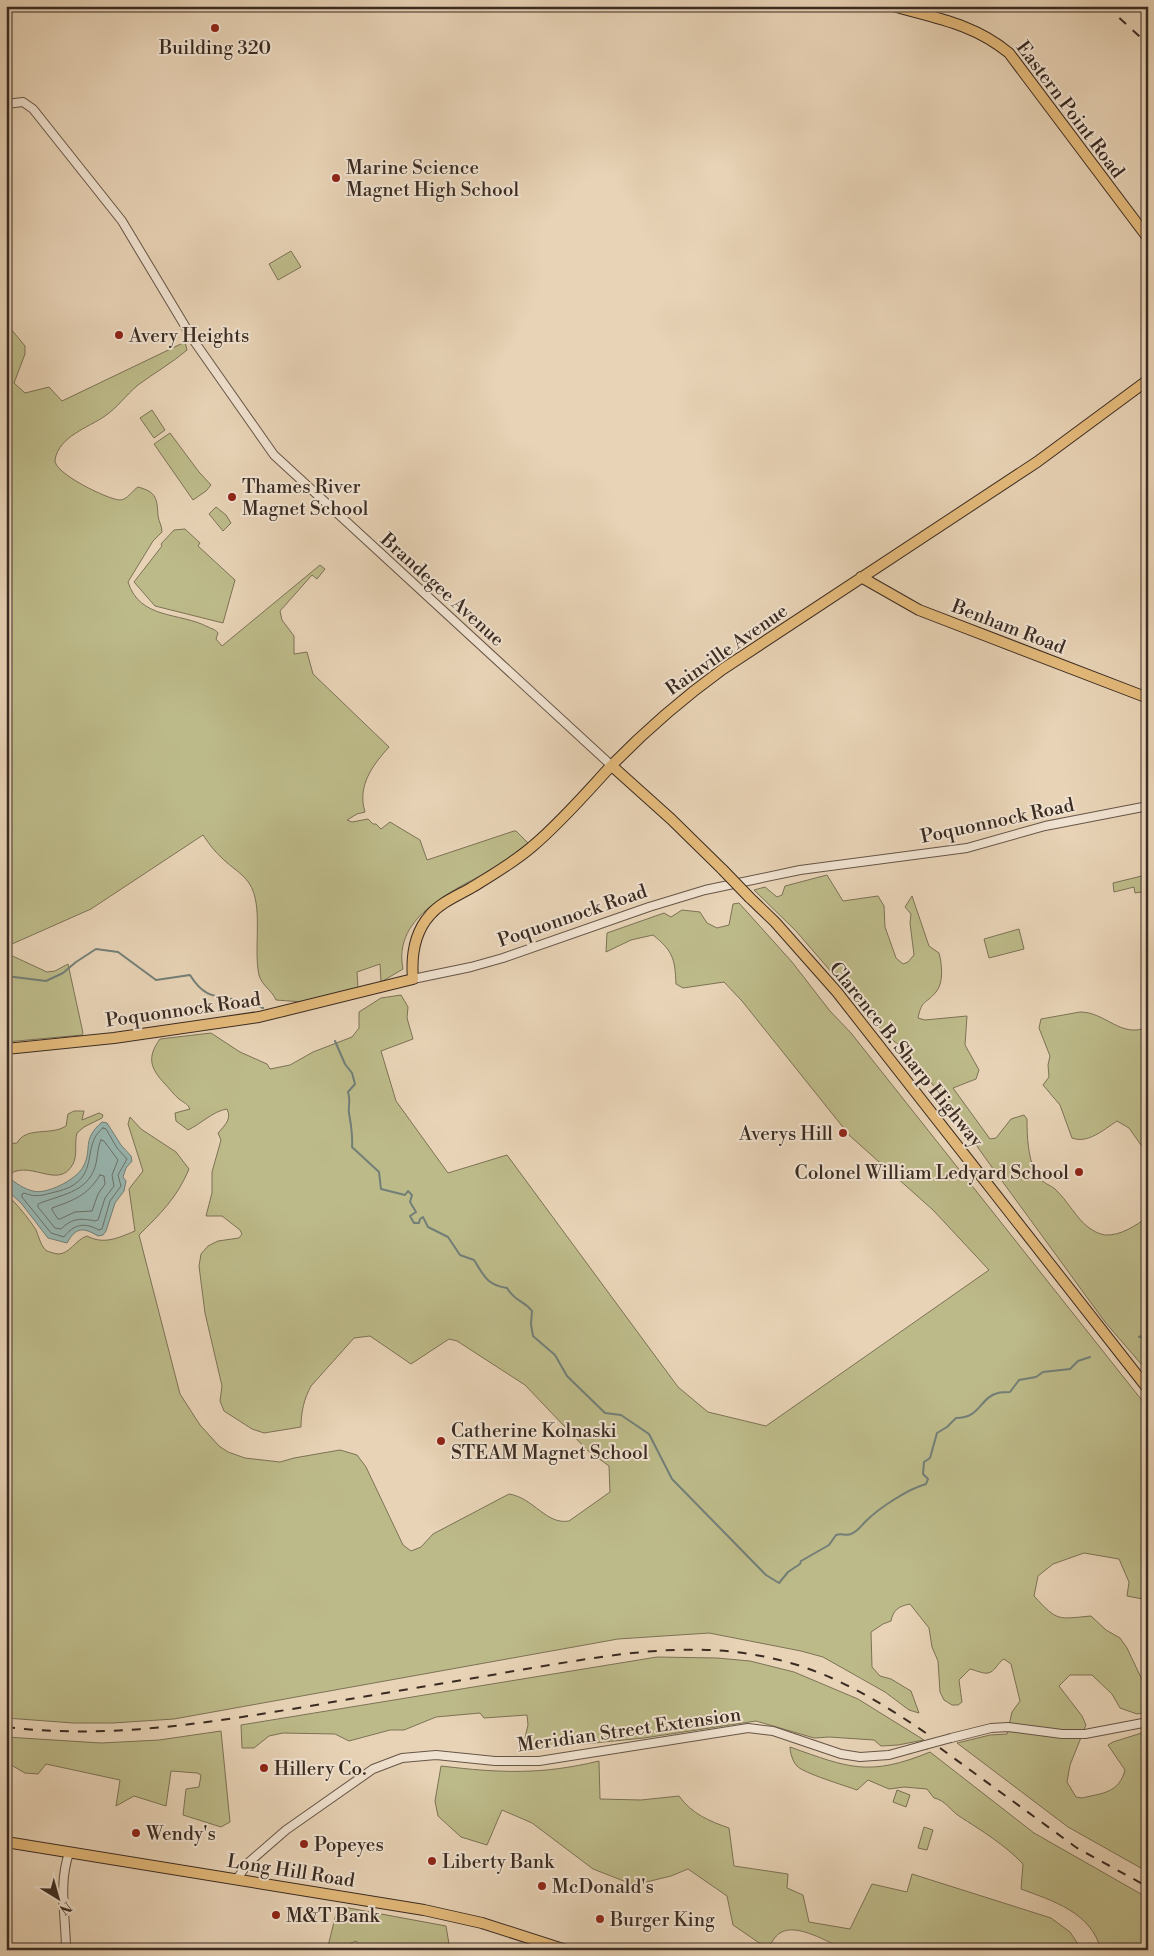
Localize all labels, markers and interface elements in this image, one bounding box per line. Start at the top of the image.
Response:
marker: Building 320 [209,22,221,34]
place label: Building 320 [158,36,271,60]
street label: Eastern Point Road [1011,36,1130,183]
place label: Marine Science Magnet High School [346,156,519,202]
marker: Marine Science Magnet High School [330,172,342,184]
place label: Avery Heights [128,324,249,348]
marker: Avery Heights [113,329,125,341]
place label: Thames River Magnet School [242,475,369,521]
marker: Thames River Magnet School [226,491,238,503]
street label: Brandegee Avenue [375,527,509,652]
street label: Benham Road [947,594,1069,660]
street label: Rainville Avenue [661,599,792,701]
street label: Poquonnock Road [918,793,1076,849]
street label: Poquonnock Road [494,879,650,953]
street label: Clarence B. Sharp Highway [824,957,989,1153]
street label: Poquonnock Road [104,987,262,1033]
place label: Averys Hill [738,1122,833,1146]
marker: Averys Hill [837,1127,849,1139]
place label: Colonel William Ledyard School [795,1161,1069,1185]
marker: Colonel William Ledyard School [1073,1166,1085,1178]
place label: Catherine Kolnaski STEAM Magnet School [451,1419,649,1465]
marker: Catherine Kolnaski STEAM Magnet School [435,1435,447,1447]
street label: Meridian Street Extension [516,1702,742,1758]
place label: Hillery Co. [274,1757,367,1781]
marker: Hillery Co. [258,1762,270,1774]
place label: Wendy's [145,1822,216,1846]
marker: Wendy's [130,1827,142,1839]
place label: Popeyes [314,1833,384,1857]
marker: Popeyes [298,1838,310,1850]
street label: Long Hill Road [225,1849,357,1893]
place label: Liberty Bank [442,1850,555,1874]
marker: Liberty Bank [426,1855,438,1867]
north arrow [32,1874,82,1924]
place label: McDonald's [552,1875,654,1899]
marker: McDonald's [536,1880,548,1892]
text: N [55,1897,75,1918]
place label: M&T Bank [286,1904,381,1928]
place label: Burger King [609,1908,715,1932]
marker: M&T Bank [270,1909,282,1921]
marker: Burger King [594,1913,606,1925]

